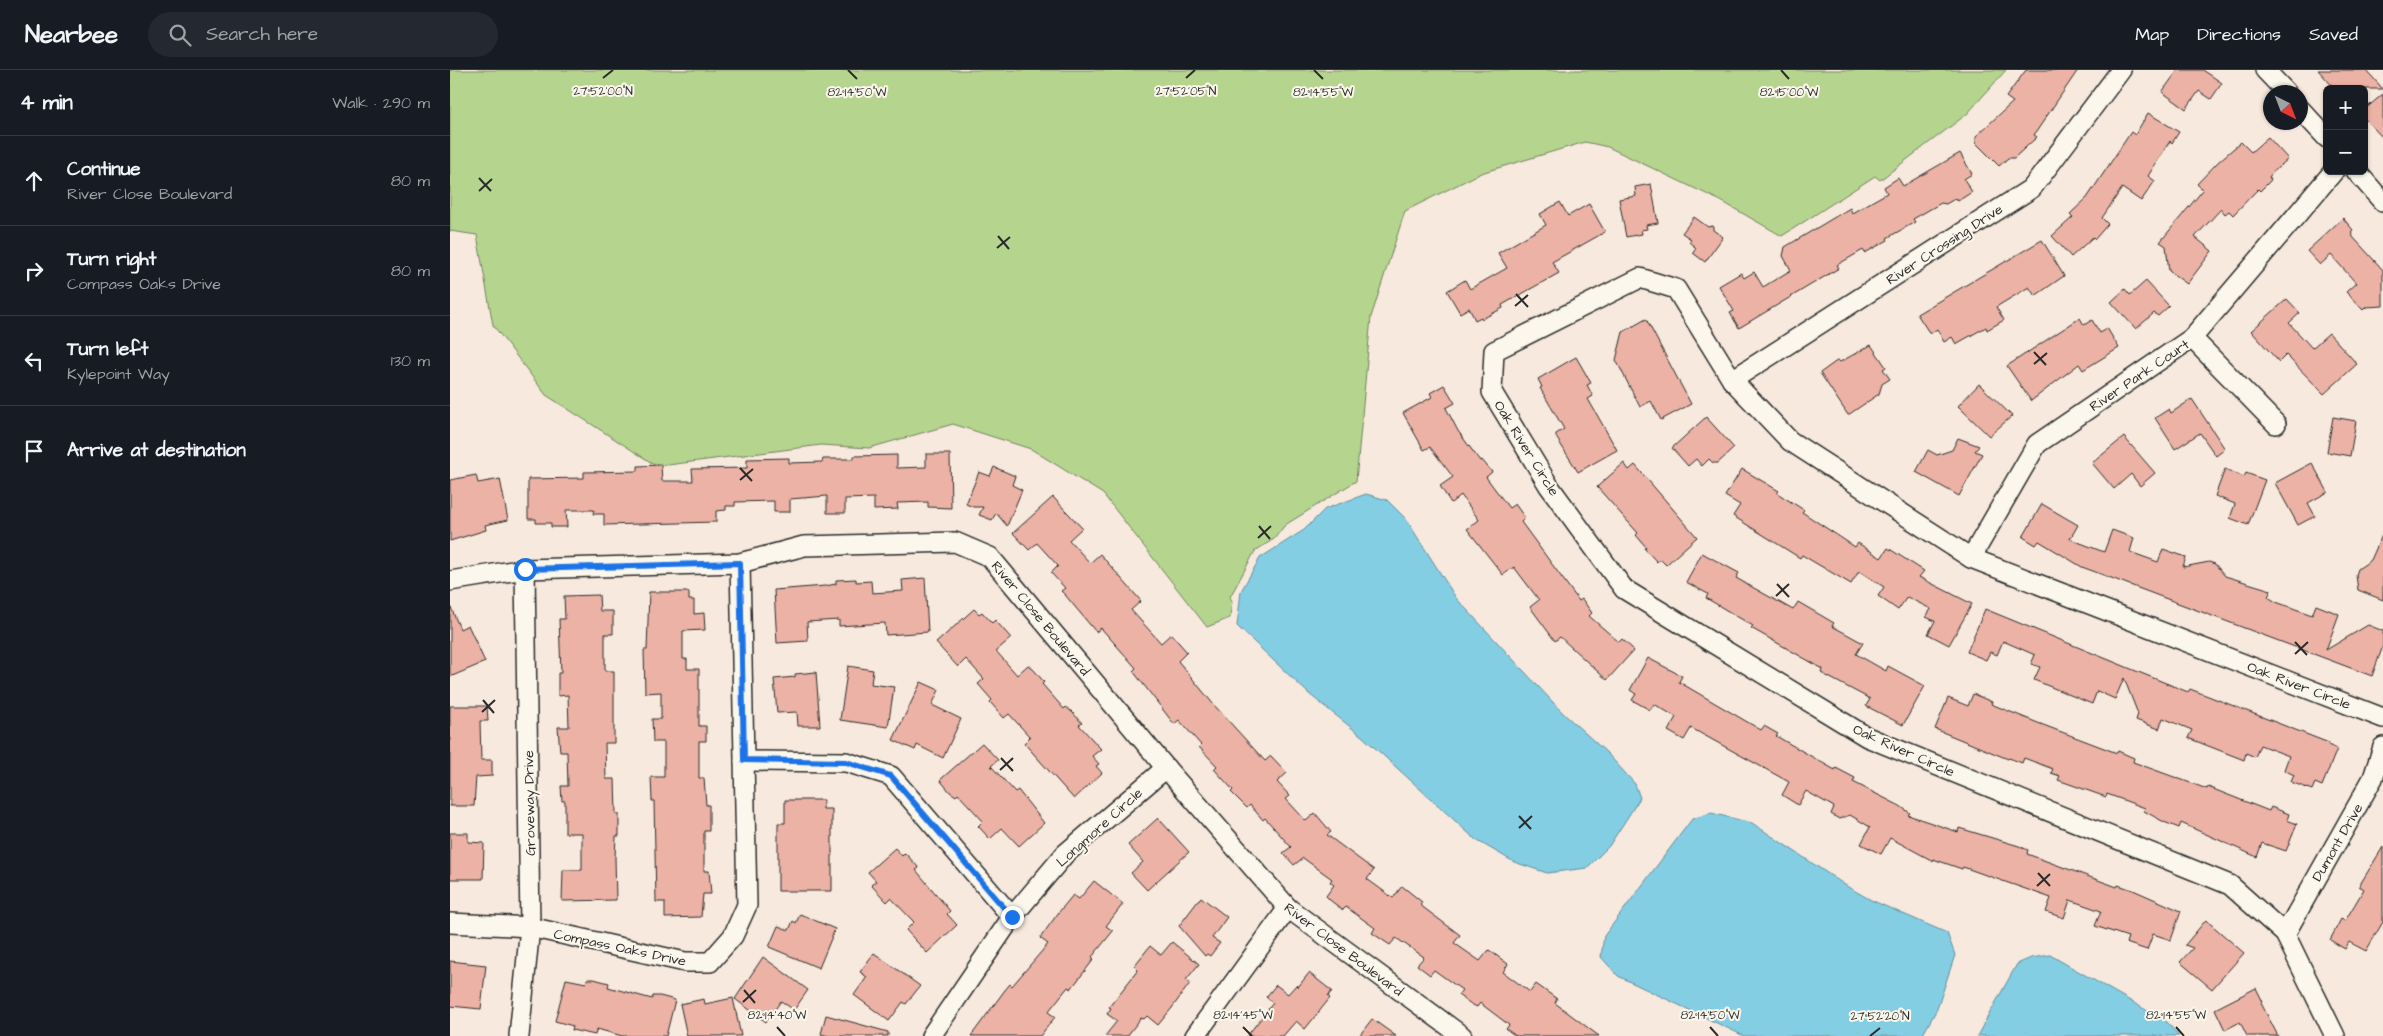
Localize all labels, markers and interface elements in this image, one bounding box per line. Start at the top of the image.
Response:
search box [148,12,498,57]
text: Nearbee [25,18,118,52]
icon: search [166,21,194,49]
text: Search here [206,21,318,48]
text: Map [2135,22,2169,47]
text: Directions [2197,22,2281,47]
text: Saved [2309,22,2358,47]
text: 27°52'00"N [573,83,633,100]
text: 27°52'05"N [1156,83,1217,100]
text: 82°14'50"W [827,84,887,101]
text: 82°14'55"W [1293,84,1354,101]
text: 82°15'00"W [1760,84,1819,101]
north arrow [2263,85,2308,130]
map controls [2323,85,2368,175]
button: + [2323,85,2368,130]
text: 4 min [20,88,73,117]
text: Walk · 290 m [332,92,430,114]
button: − [2323,130,2368,175]
text: Continue [67,156,141,183]
icon: ahead [20,167,48,195]
text: 80 m [391,170,430,192]
text: River Close Boulevard [67,183,232,205]
street label: River Crossing Drive [1882,199,2007,290]
text: Turn right [67,246,156,273]
icon: right [20,257,48,285]
text: 80 m [391,260,430,282]
text: Compass Oaks Drive [67,273,221,295]
street label: River Park Court [2086,335,2194,417]
text: Turn left [67,336,148,363]
icon: left [20,347,48,375]
text: 130 m [391,350,430,372]
text: Kylepoint Way [67,363,170,385]
street label: Oak River Circle [1489,397,1564,501]
icon: arrive [20,437,48,465]
text: Arrive at destination [67,437,246,464]
street label: River Close Boulevard [986,557,1094,680]
route start [514,558,537,581]
street label: Oak River Circle [2244,657,2354,715]
street label: Oak River Circle [1850,720,1958,782]
street label: Groveway Drive [519,750,541,856]
street label: Longmore Circle [1052,783,1147,872]
street label: Dumont Drive [2307,799,2368,885]
street label: River Close Boulevard [1280,898,1407,1001]
route end [1001,906,1024,929]
street label: Compass Oaks Drive [552,924,688,972]
text: 82°14'40"W [748,1007,807,1024]
text: 82°14'45"W [1213,1007,1274,1024]
text: 82°14'50"W [1680,1007,1740,1024]
text: 82°14'55"W [2146,1007,2207,1024]
text: 27°52'20"N [1851,1008,1910,1025]

